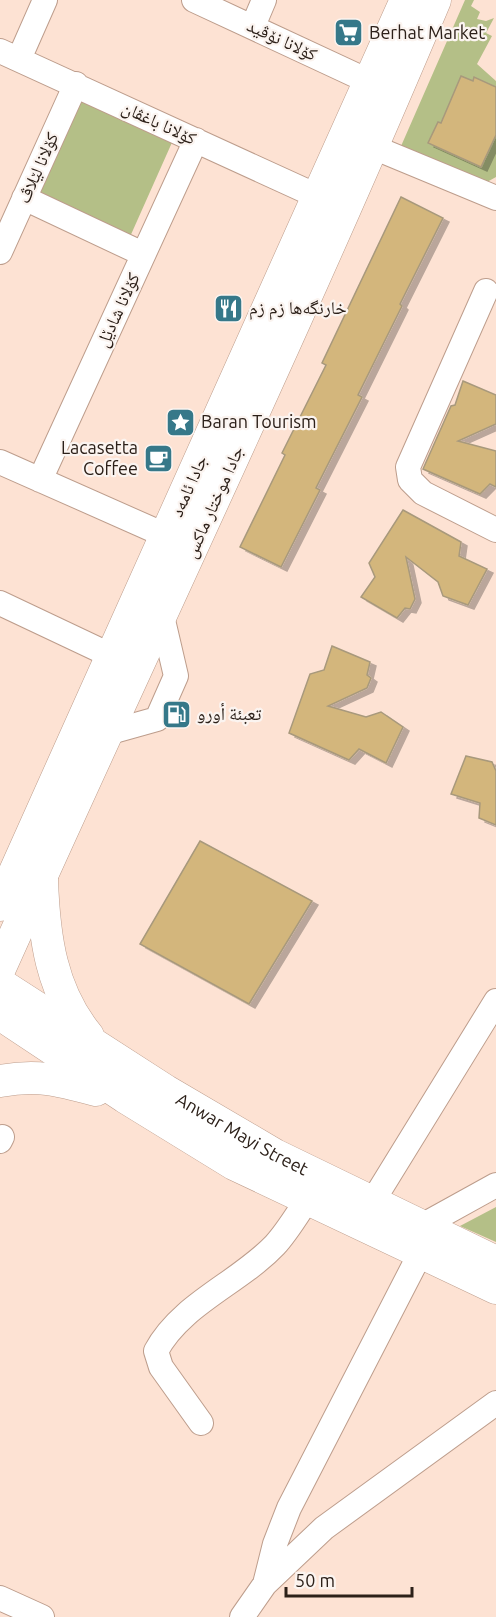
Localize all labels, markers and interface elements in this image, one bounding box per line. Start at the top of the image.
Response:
street label: کۆلانا نۆڤید [244,14,321,65]
supermarket icon: Berhat Market [332,17,364,49]
place label: Berhat Market [369,22,485,42]
street label: کۆلانا باغڤان [118,96,200,150]
street label: کۆلانا لێلاڤ [13,129,63,207]
street label: کۆلانا شادێل [91,269,145,351]
restaurant icon: خارنگەها زم زم [212,292,244,324]
place label: خارنگەها زم زم [249,297,347,320]
place icon: Baran Tourism [164,406,196,438]
place label: Baran Tourism [201,411,317,431]
place label: Lacasetta Coffee [61,437,138,478]
cafe icon: Lacasetta Coffee [143,442,175,474]
street label: جادا موختار ماكس [179,442,249,562]
street label: جادا ئامەد [166,452,212,520]
fuel station icon: تعبئة أورو [160,698,192,730]
place label: تعبئة أورو [197,703,261,725]
street label: Anwar Mayi Street [173,1088,312,1179]
scale bar [286,1560,412,1598]
text: 50 m [295,1570,335,1590]

